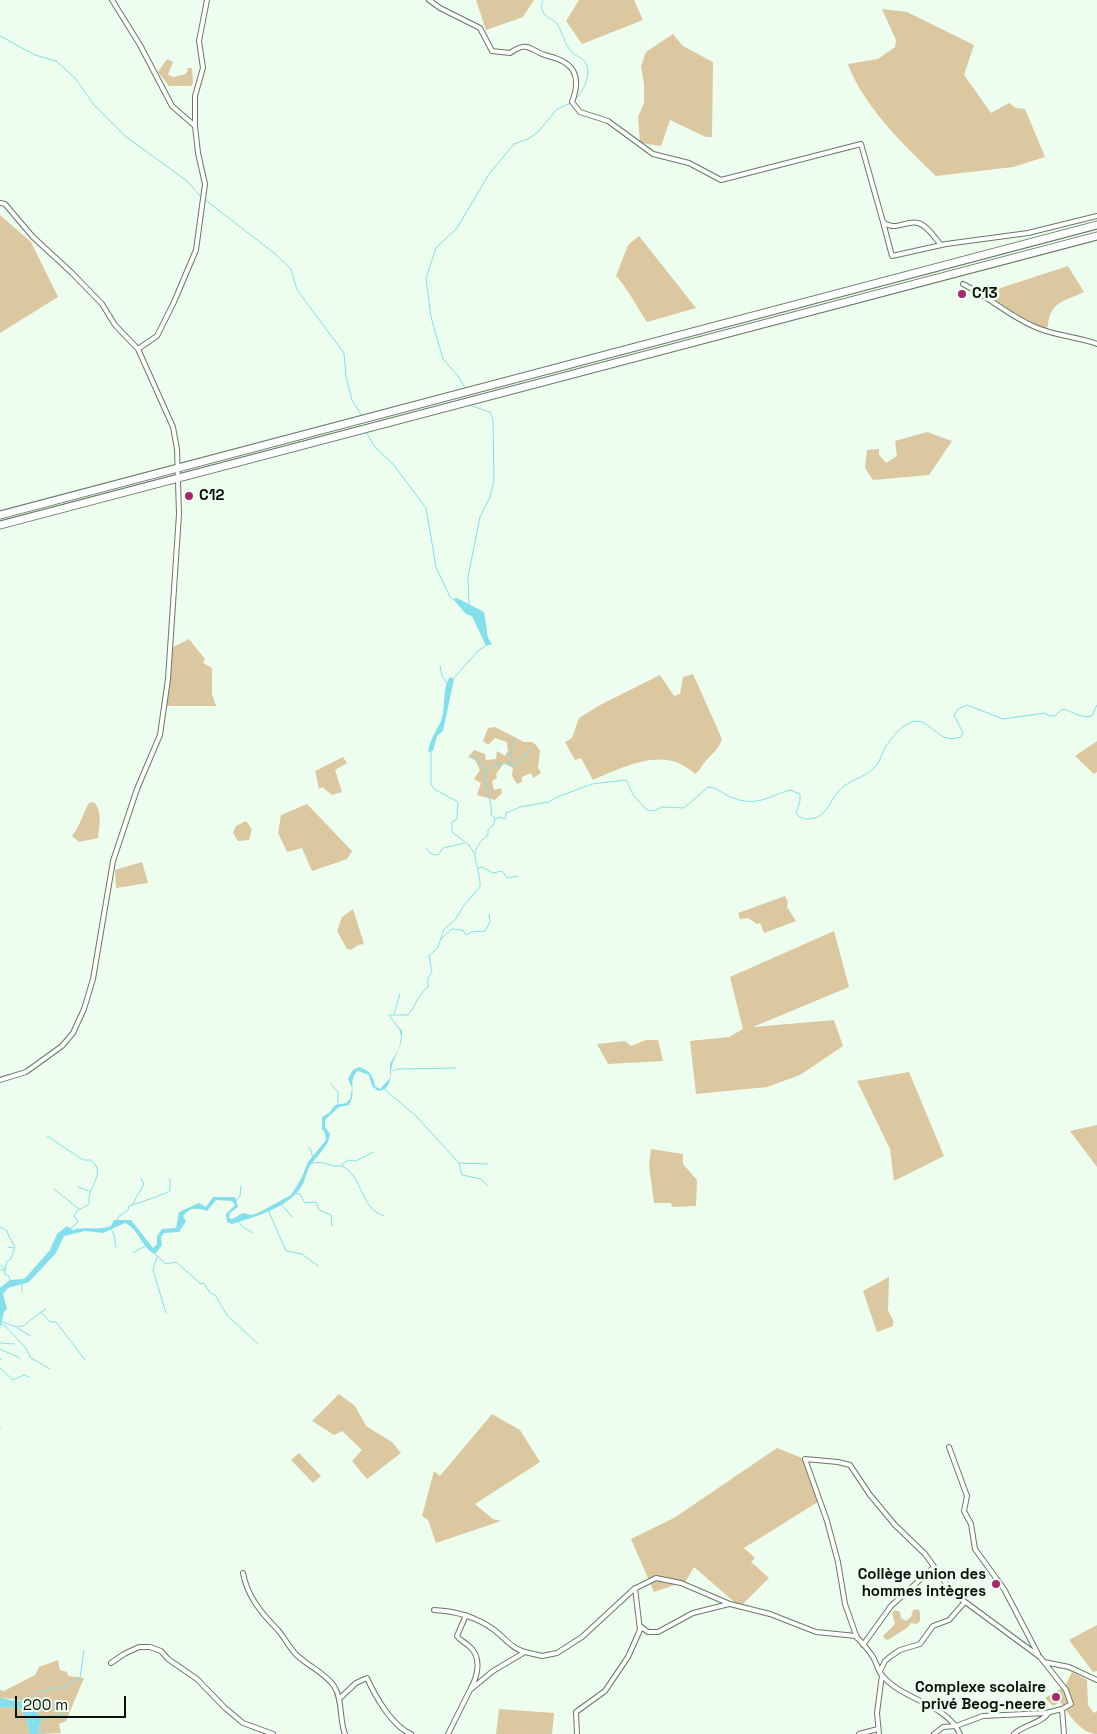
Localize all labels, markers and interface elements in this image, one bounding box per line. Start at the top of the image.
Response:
place label: C13 [972,285,998,303]
marker: C13 [956,288,968,300]
place label: C12 [199,487,224,505]
marker: C12 [183,490,195,502]
place label: Collège union des hommes intègres [858,1566,986,1601]
marker: Collège union des hommes intègres [990,1578,1002,1590]
place label: Complexe scolaire privé Beog-neere [915,1679,1046,1714]
scale bar [18,1686,129,1718]
marker: Complexe scolaire privé Beog-neere [1050,1691,1062,1703]
text: 200 m [23,1695,68,1714]

